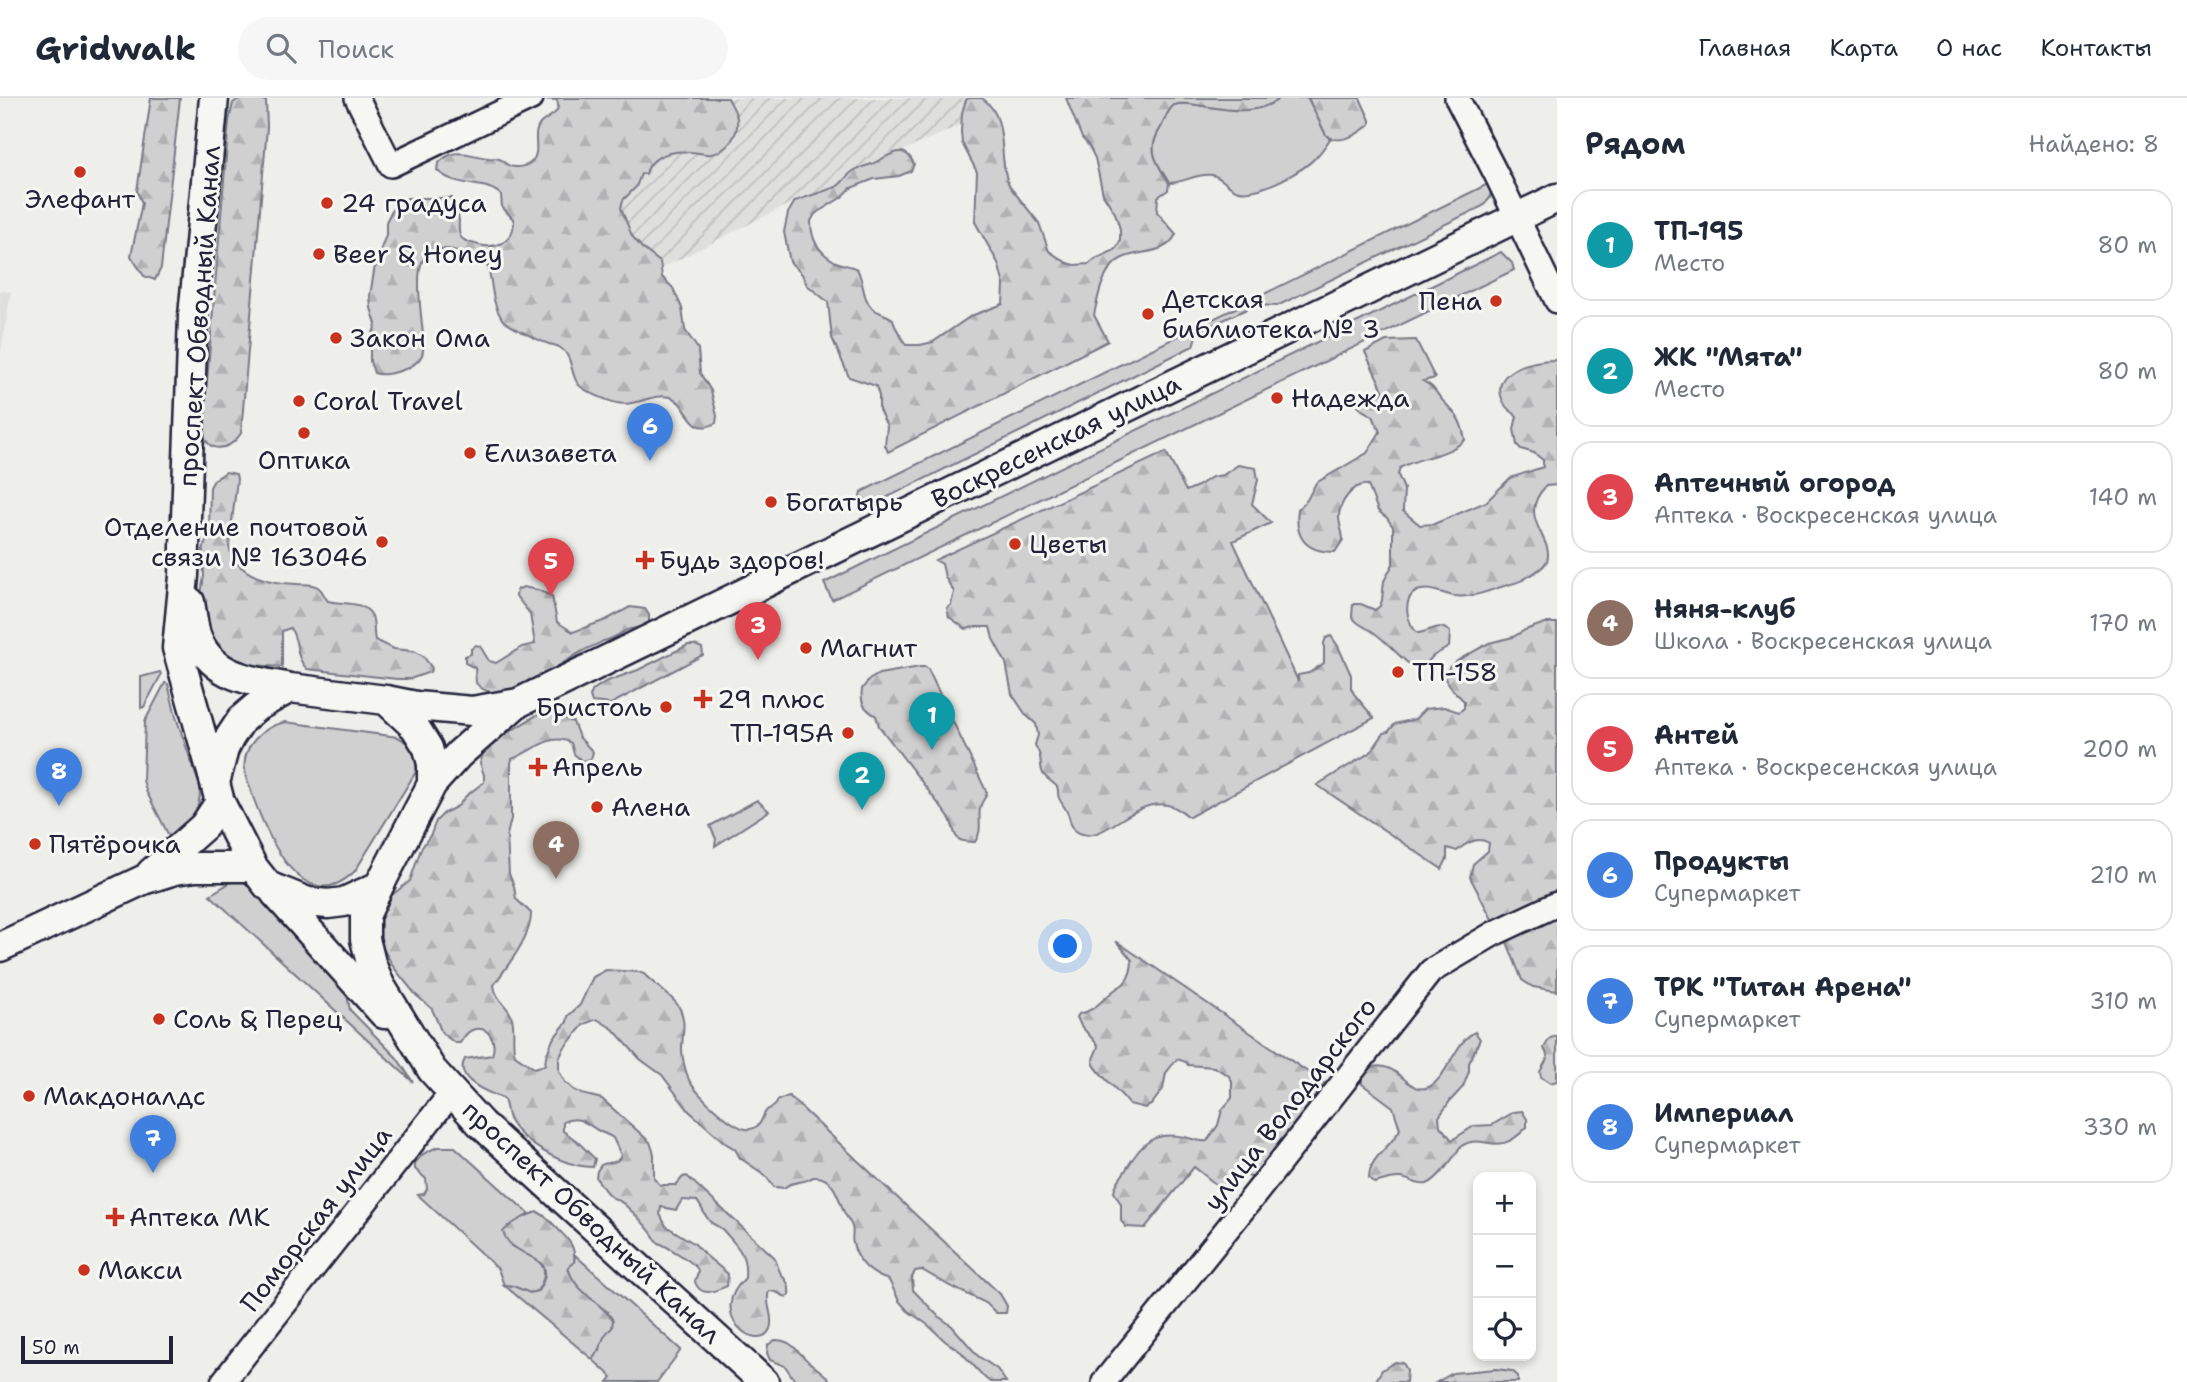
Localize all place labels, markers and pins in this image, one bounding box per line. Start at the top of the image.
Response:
marker: Элефант [72,164,88,180]
place label: Элефант [25,181,136,216]
place label: 24 градуса [341,185,487,220]
marker: 24 градуса [319,195,335,211]
place label: Beer & Honey [333,236,503,271]
marker: Beer & Honey [311,246,327,262]
place label: Детская библиотека № 3 [1162,281,1380,346]
place label: Пена [1419,283,1482,318]
marker: Пена [1488,293,1504,309]
marker: Детская библиотека № 3 [1140,306,1156,322]
place label: Закон Ома [350,320,490,355]
marker: Закон Ома [328,330,344,346]
place label: Надежда [1291,380,1409,415]
place label: Coral Travel [313,383,463,418]
marker: Надежда [1269,390,1285,406]
marker: Coral Travel [291,393,307,409]
pin: 6 [627,403,673,461]
marker: Оптика [296,425,312,441]
place label: Елизавета [484,435,617,470]
place label: Оптика [258,442,350,477]
marker: Елизавета [462,445,478,461]
place label: Богатырь [785,484,903,519]
marker: Богатырь [763,494,779,510]
place label: Отделение почтовой связи № 163046 [104,509,368,574]
place label: Цветы [1029,526,1107,561]
marker: Отделение почтовой связи № 163046 [374,534,390,550]
marker: Цветы [1007,536,1023,552]
pin: 5 [528,538,574,596]
place label: Будь здоров! [659,542,825,577]
marker: Будь здоров! [637,552,653,568]
pin: 3 [735,602,781,660]
place label: Магнит [820,630,918,665]
marker: Магнит [798,640,814,656]
place label: ТП-158 [1412,654,1498,689]
marker: ТП-158 [1390,664,1406,680]
place label: 29 плюс [717,681,825,716]
place label: Бристоль [536,689,652,724]
marker: 29 плюс [695,691,711,707]
pin: 1 [909,692,955,750]
marker: Бристоль [658,699,674,715]
place label: ТП-195А [730,715,834,750]
marker: ТП-195А [840,725,856,741]
pin: 8 [36,748,82,806]
place label: Апрель [552,749,643,784]
pin: 2 [839,752,885,810]
marker: Апрель [530,759,546,775]
place label: Алена [611,789,690,824]
marker: Алена [589,799,605,815]
pin: 4 [533,821,579,879]
place label: Пятёрочка [49,826,181,861]
marker: Пятёрочка [27,836,43,852]
place label: Соль & Перец [173,1001,342,1036]
marker: Соль & Перец [151,1011,167,1027]
place label: Макдоналдс [43,1078,206,1113]
marker: Макдоналдс [21,1088,37,1104]
pin: 7 [130,1115,176,1173]
place label: Аптека МК [129,1199,270,1234]
marker: Аптека МК [107,1209,123,1225]
place label: Макси [98,1252,182,1287]
marker: Макси [76,1262,92,1278]

